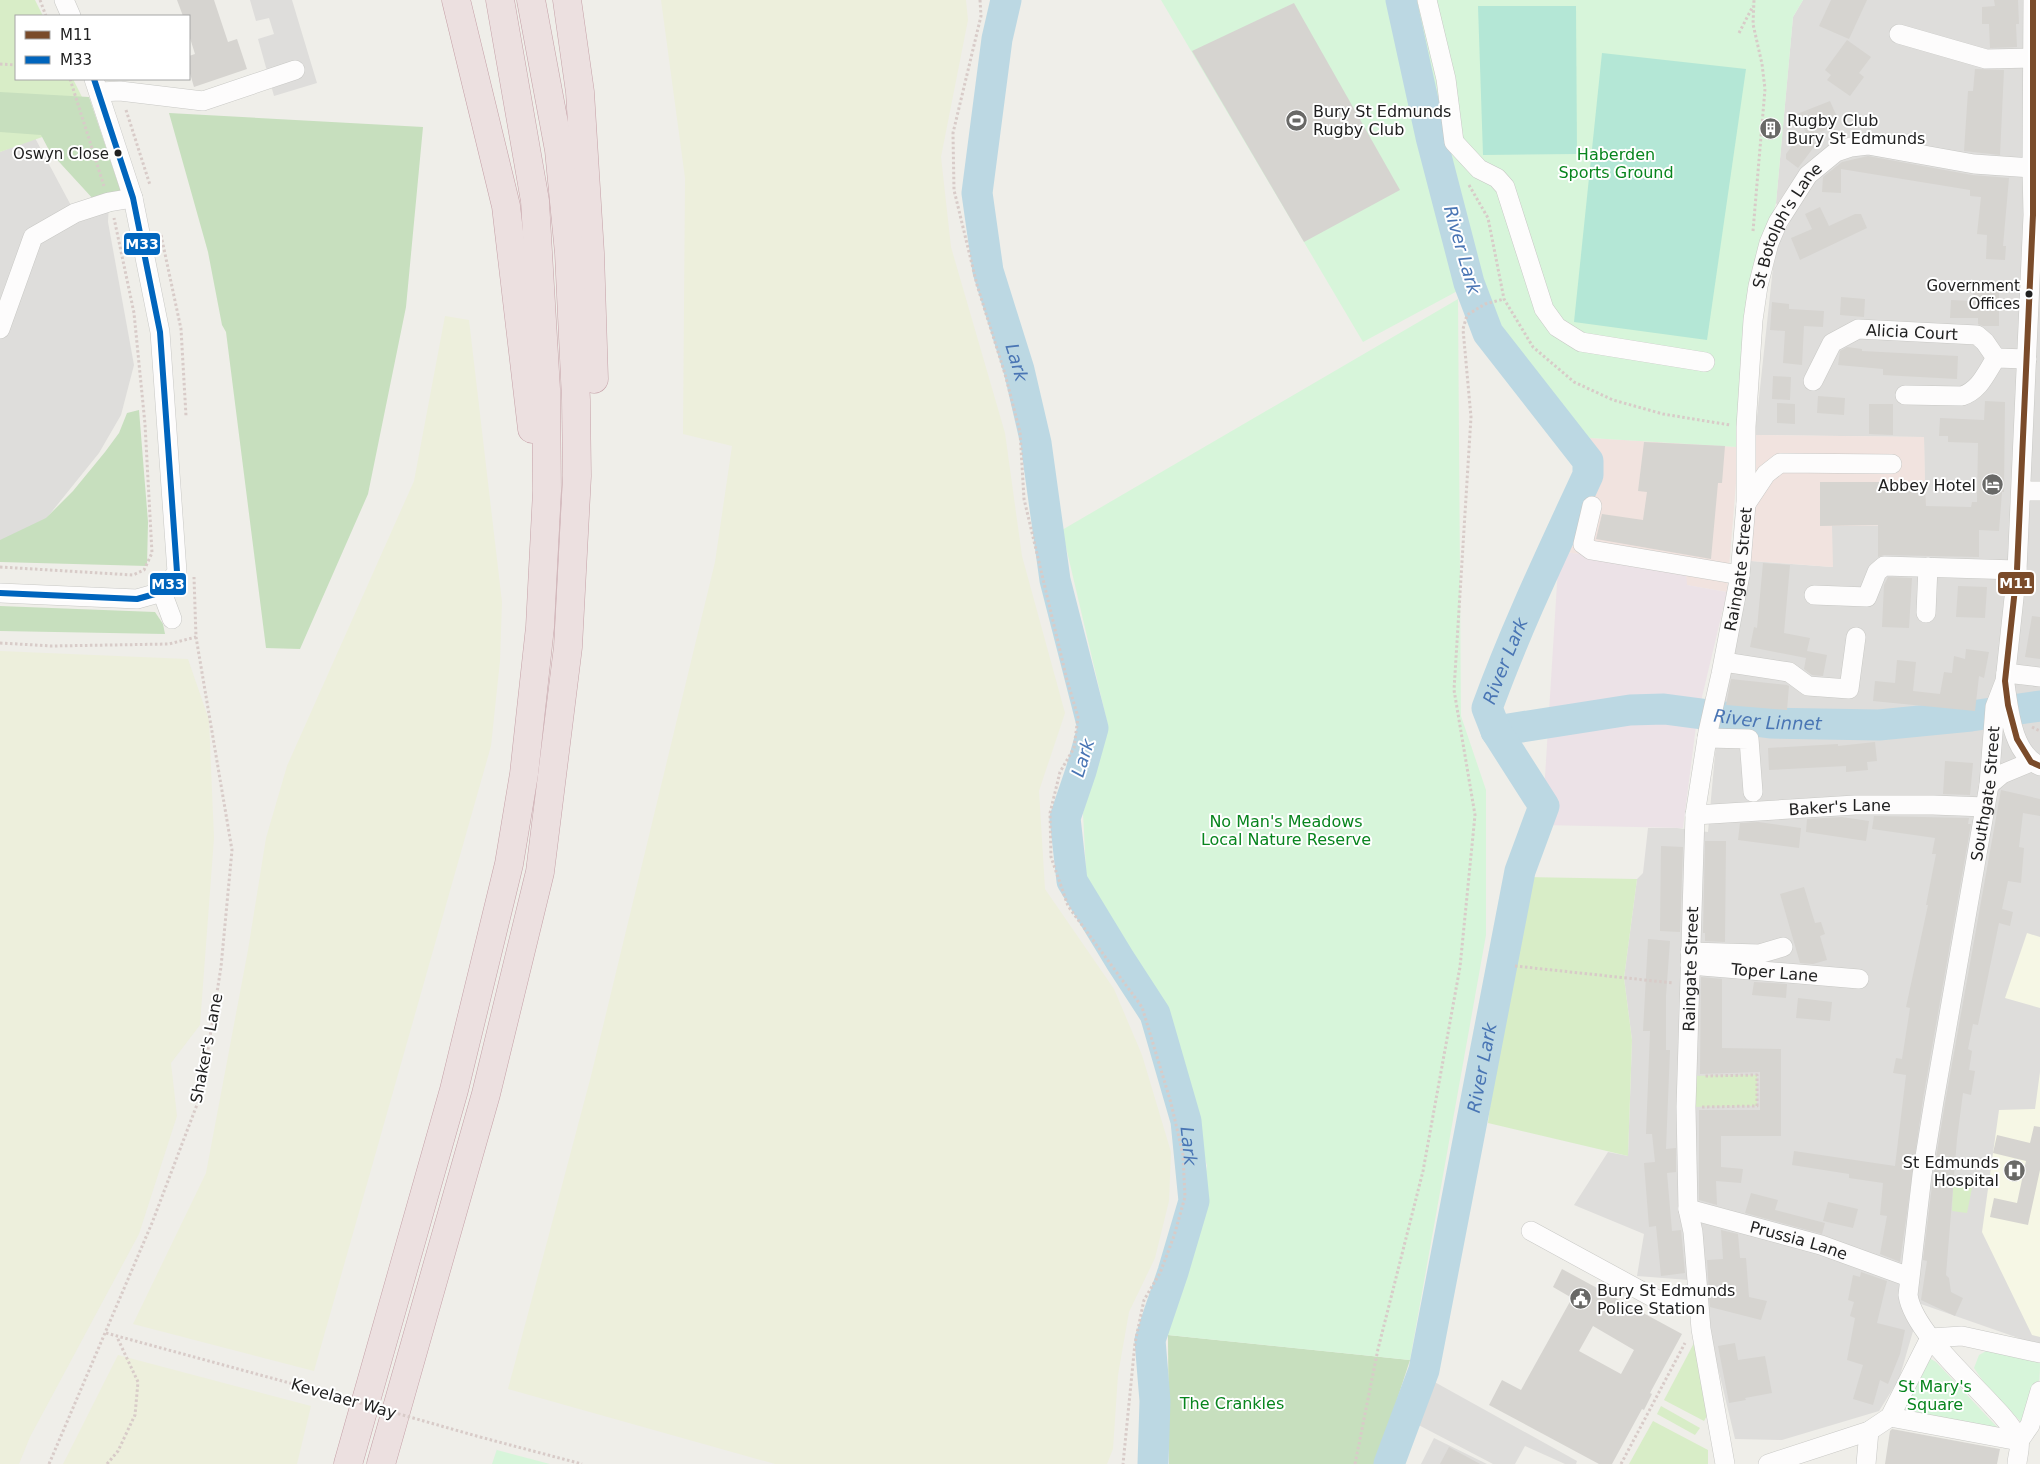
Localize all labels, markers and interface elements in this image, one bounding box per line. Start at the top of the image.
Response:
legend [15,15,190,80]
text: M11 [60,26,92,44]
text: M33 [60,51,92,69]
place label: Bury St Edmunds Rugby Club [1313,102,1451,139]
sports icon: Bury St Edmunds Rugby Club [1285,108,1309,132]
place label: Rugby Club Bury St Edmunds [1787,111,1925,148]
building icon: Rugby Club Bury St Edmunds [1759,117,1783,141]
place label: Oswyn Close [13,145,109,163]
park label: Haberden Sports Ground [1558,145,1674,182]
marker: Oswyn Close [113,148,123,158]
street label: St Botolph's Lane [1749,159,1826,291]
water label: River Lark [1440,203,1486,298]
line badge: M33 [123,232,161,256]
text: M33 [125,236,159,252]
place label: Government Offices [1926,277,2020,313]
marker: Government Offices [2024,289,2034,299]
street label: Alicia Court [1865,320,1958,344]
water label: Lark [1001,341,1033,385]
hotel icon: Abbey Hotel [1980,473,2004,497]
place label: Abbey Hotel [1878,476,1976,495]
street label: Raingate Street [1720,506,1756,633]
line badge: M11 [1997,571,2035,595]
line badge: M33 [149,572,187,596]
text: M11 [1999,575,2033,591]
text: M33 [151,576,185,592]
water label: River Lark [1478,613,1532,707]
water label: River Linnet [1712,705,1823,734]
street label: Southgate Street [1967,725,2004,863]
water label: Lark [1067,735,1099,780]
street label: Baker's Lane [1788,796,1891,819]
park label: No Man's Meadows Local Nature Reserve [1201,812,1371,849]
street label: Raingate Street [1679,906,1702,1032]
street label: Toper Lane [1729,959,1819,986]
street label: Shaker's Lane [187,991,226,1105]
water label: River Lark [1463,1019,1501,1115]
water label: Lark [1177,1126,1202,1168]
place label: St Edmunds Hospital [1903,1153,1999,1190]
hospital icon: St Edmunds Hospital [2003,1159,2027,1183]
street label: Prussia Lane [1748,1217,1850,1264]
place label: Bury St Edmunds Police Station [1597,1281,1735,1318]
public building icon: Bury St Edmunds Police Station [1569,1287,1593,1311]
street label: Kevelaer Way [289,1374,399,1423]
park label: St Mary's Square [1898,1377,1972,1414]
park label: The Crankles [1179,1394,1284,1413]

